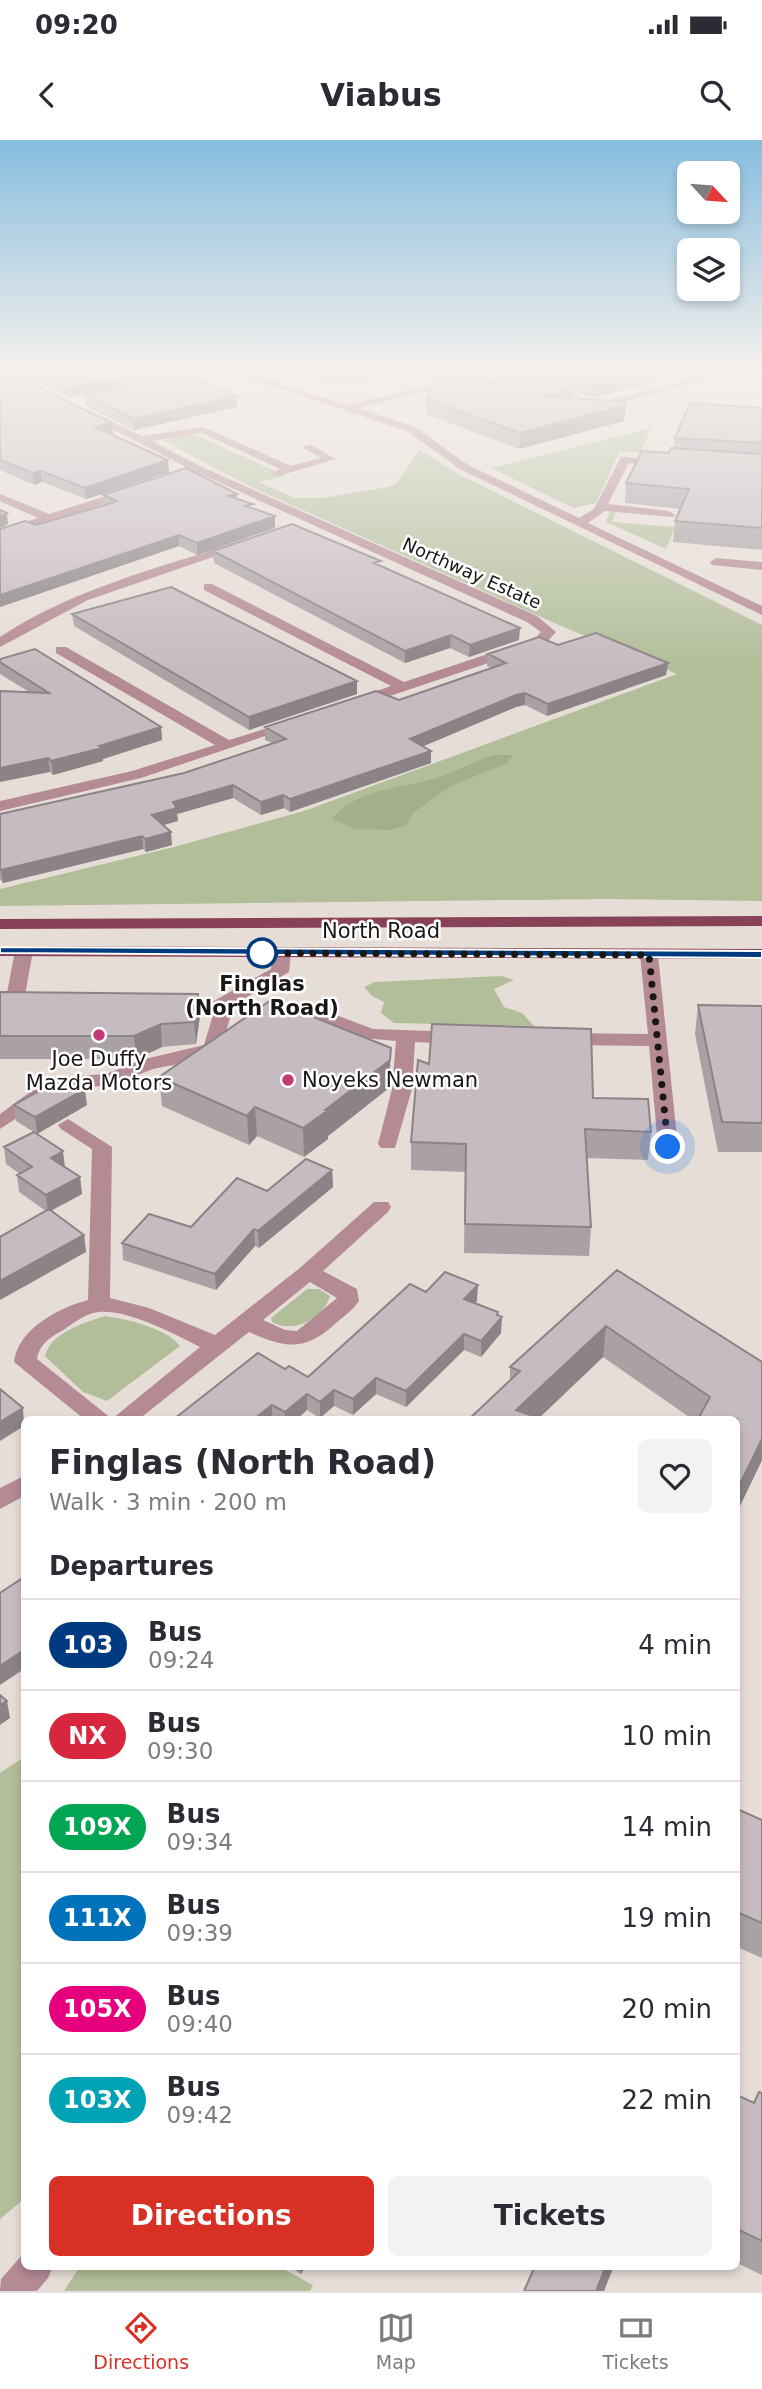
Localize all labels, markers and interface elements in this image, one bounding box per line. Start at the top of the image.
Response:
text: 09:20 [35,10,118,40]
icon: back [28,76,66,114]
text: Viabus [320,76,442,114]
icon: search [696,76,734,114]
north arrow [677,161,740,224]
map controls [677,161,740,301]
button: layers [677,238,740,301]
street label: Northway Estate [399,533,545,613]
street label: North Road [322,919,440,943]
marker: Finglas (North Road) [247,938,277,968]
place label: Finglas (North Road) [185,972,339,1020]
marker: Joe Duffy Mazda Motors [91,1027,107,1043]
place label: Joe Duffy Mazda Motors [26,1047,172,1095]
place label: Noyeks Newman [302,1068,478,1092]
marker: Noyeks Newman [280,1072,296,1088]
your location [650,1129,685,1164]
button: heart [638,1439,712,1513]
text: Finglas (North Road) [49,1443,436,1482]
text: Walk · 3 min · 200 m [49,1489,287,1515]
text: Departures [49,1551,214,1581]
text: Bus [148,1617,202,1647]
text: 4 min [638,1630,712,1660]
text: 103 [63,1631,113,1659]
text: 09:24 [148,1647,214,1673]
text: Bus [147,1708,201,1738]
text: 10 min [622,1721,712,1751]
text: NX [68,1722,107,1750]
text: 09:30 [147,1738,213,1764]
text: Bus [167,1799,220,1829]
text: 14 min [622,1812,712,1842]
text: 109X [63,1813,132,1841]
text: 09:34 [167,1829,233,1855]
text: Bus [167,1890,220,1920]
text: 19 min [622,1903,712,1933]
text: 111X [63,1904,132,1932]
text: 09:39 [167,1920,233,1946]
text: Bus [167,1981,220,2011]
text: 20 min [622,1994,712,2024]
text: 105X [63,1995,132,2023]
text: 09:40 [167,2011,233,2037]
text: Bus [167,2072,220,2102]
text: 22 min [622,2085,712,2115]
text: 103X [63,2086,132,2114]
text: 09:42 [167,2102,233,2128]
button: Directions [49,2176,374,2256]
button: Tickets [388,2176,712,2256]
tab: Directions [93,2309,189,2373]
tab: Map [376,2309,416,2373]
tab: Tickets [603,2309,669,2373]

